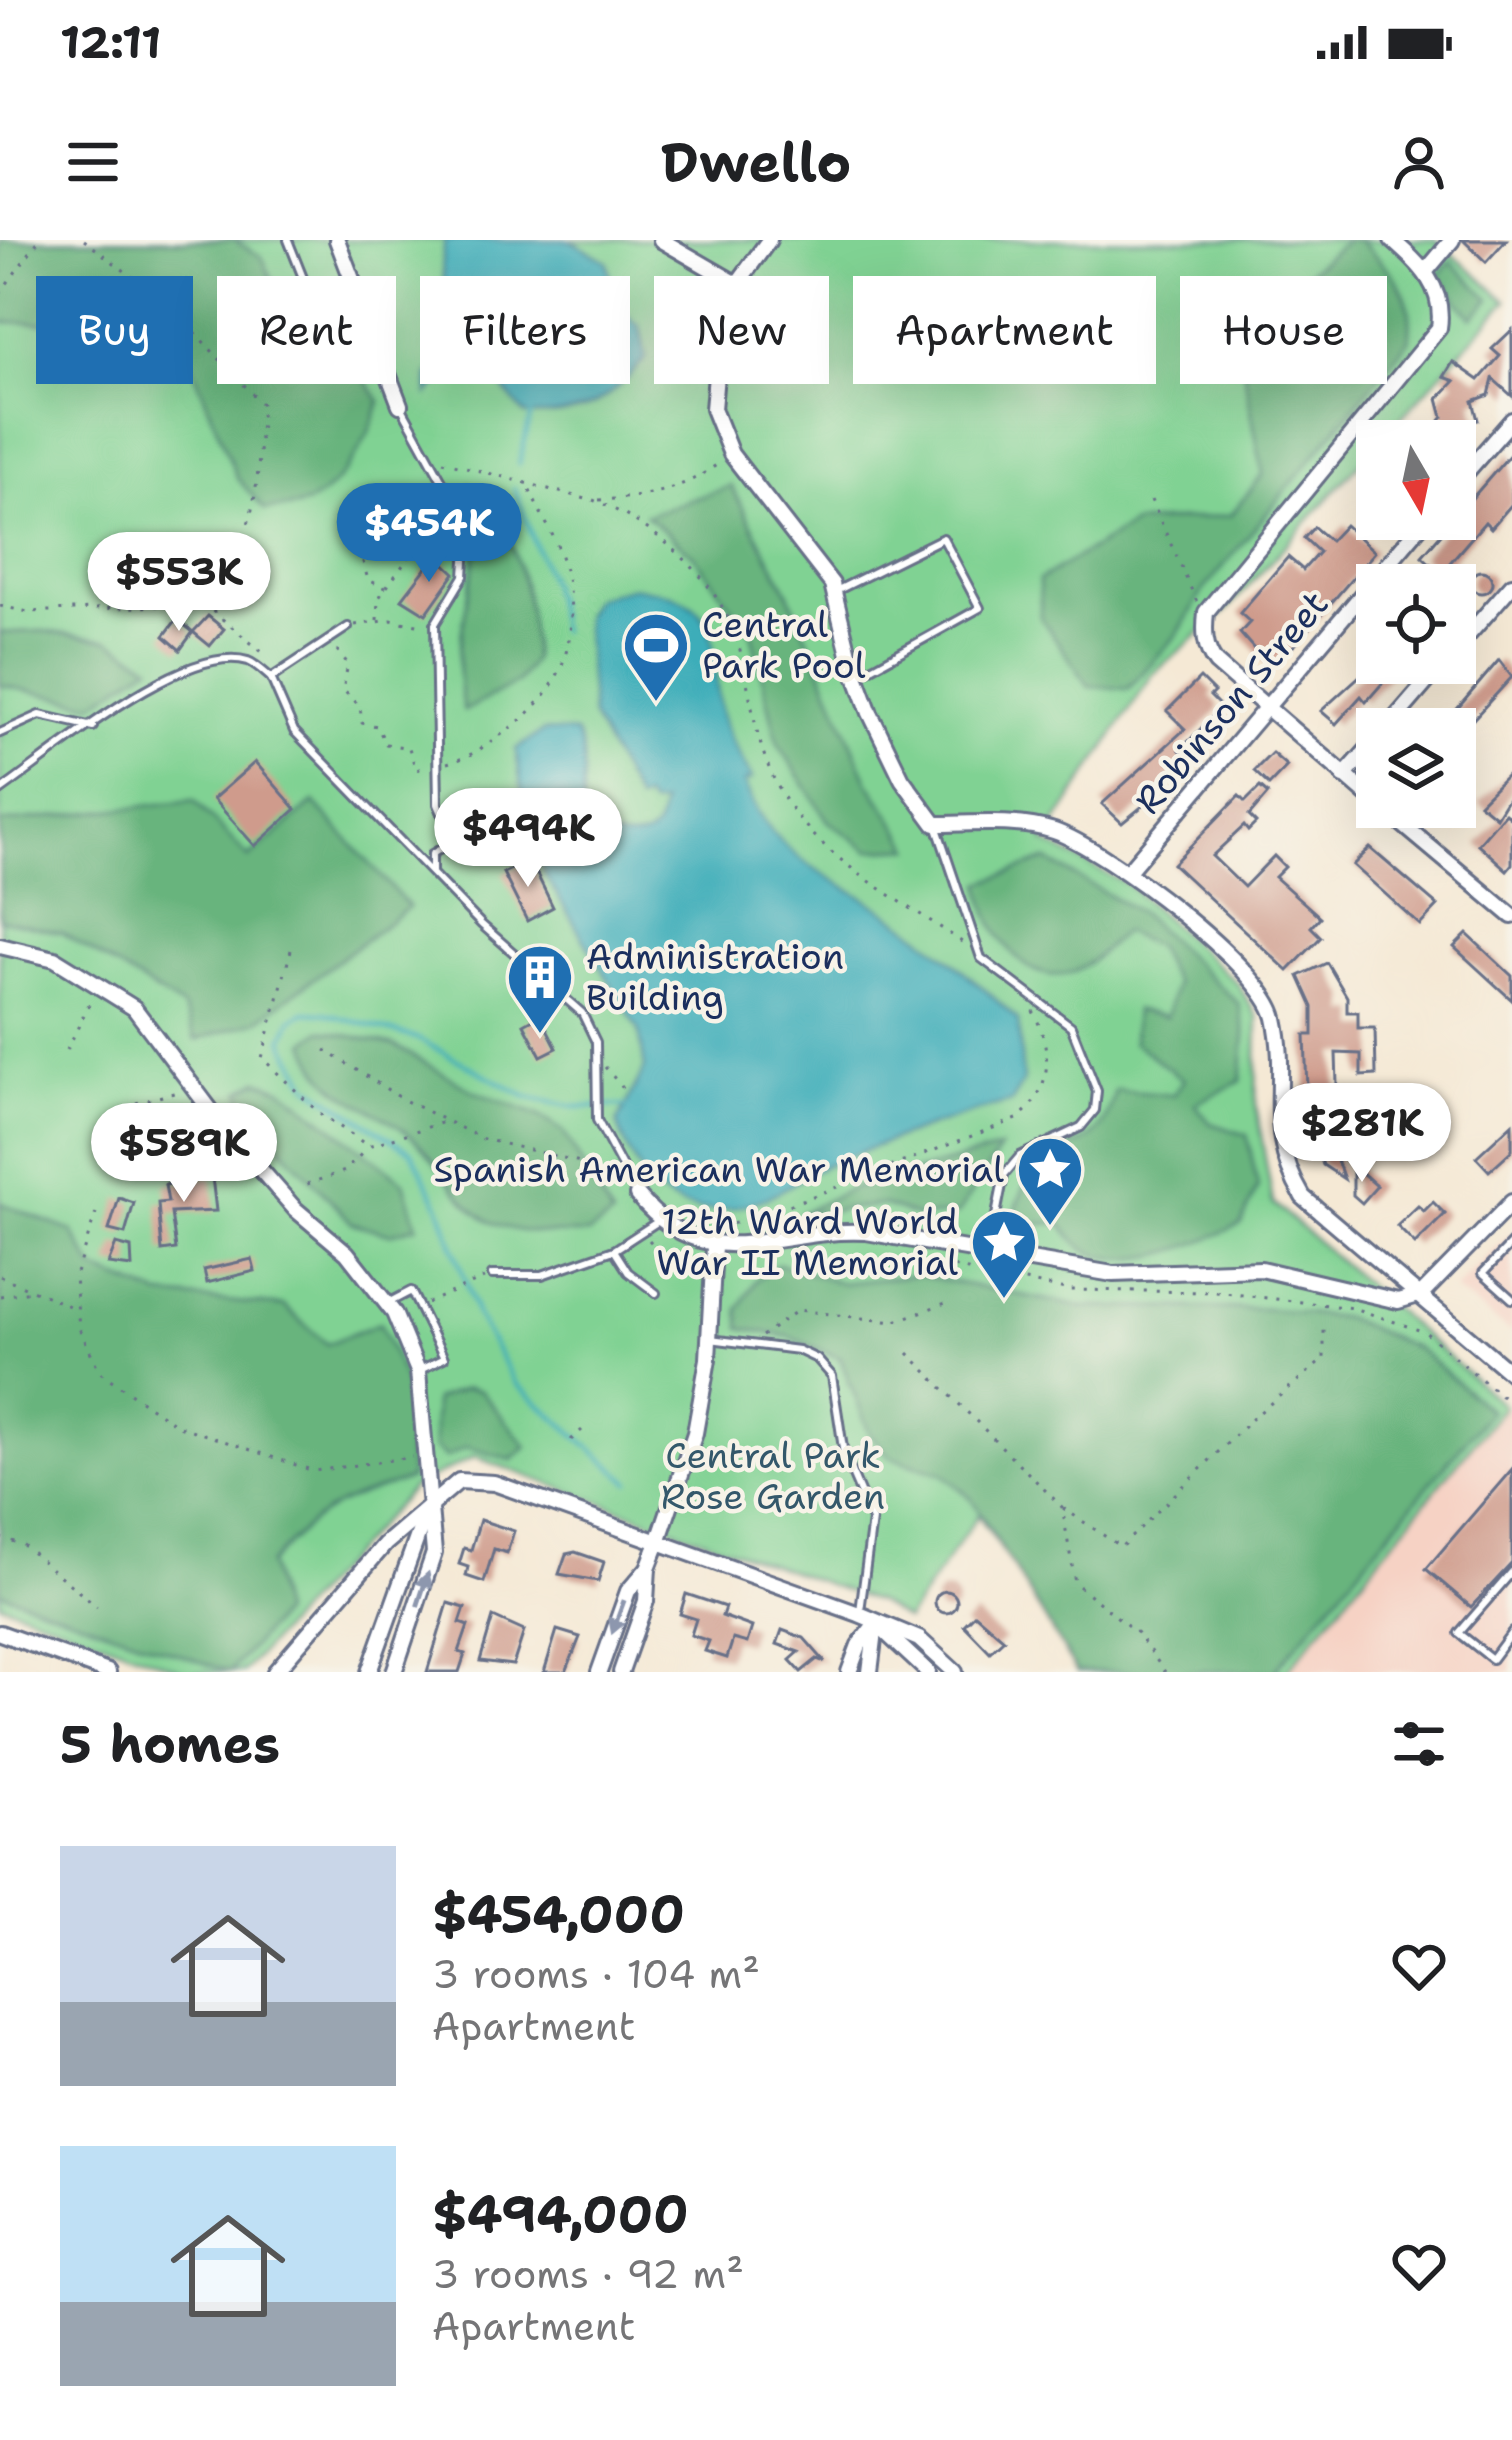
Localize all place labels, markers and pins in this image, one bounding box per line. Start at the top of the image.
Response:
pin: $454K [345,483,513,585]
pin: $553K [95,532,263,634]
place label: Central Park Pool [702,600,866,690]
sports icon: Central Park Pool [621,610,691,704]
pin: $494K [444,788,612,890]
place label: Administration Building [586,932,844,1022]
building icon: Administration Building [505,942,575,1036]
pin: $281K [1278,1083,1446,1185]
pin: $589K [100,1103,268,1205]
place icon: Spanish American War Memorial [1015,1134,1085,1228]
place label: Spanish American War Memorial [433,1145,1004,1194]
place label: 12th Ward World War II Memorial [656,1197,958,1287]
place icon: 12th Ward World War II Memorial [969,1207,1039,1301]

